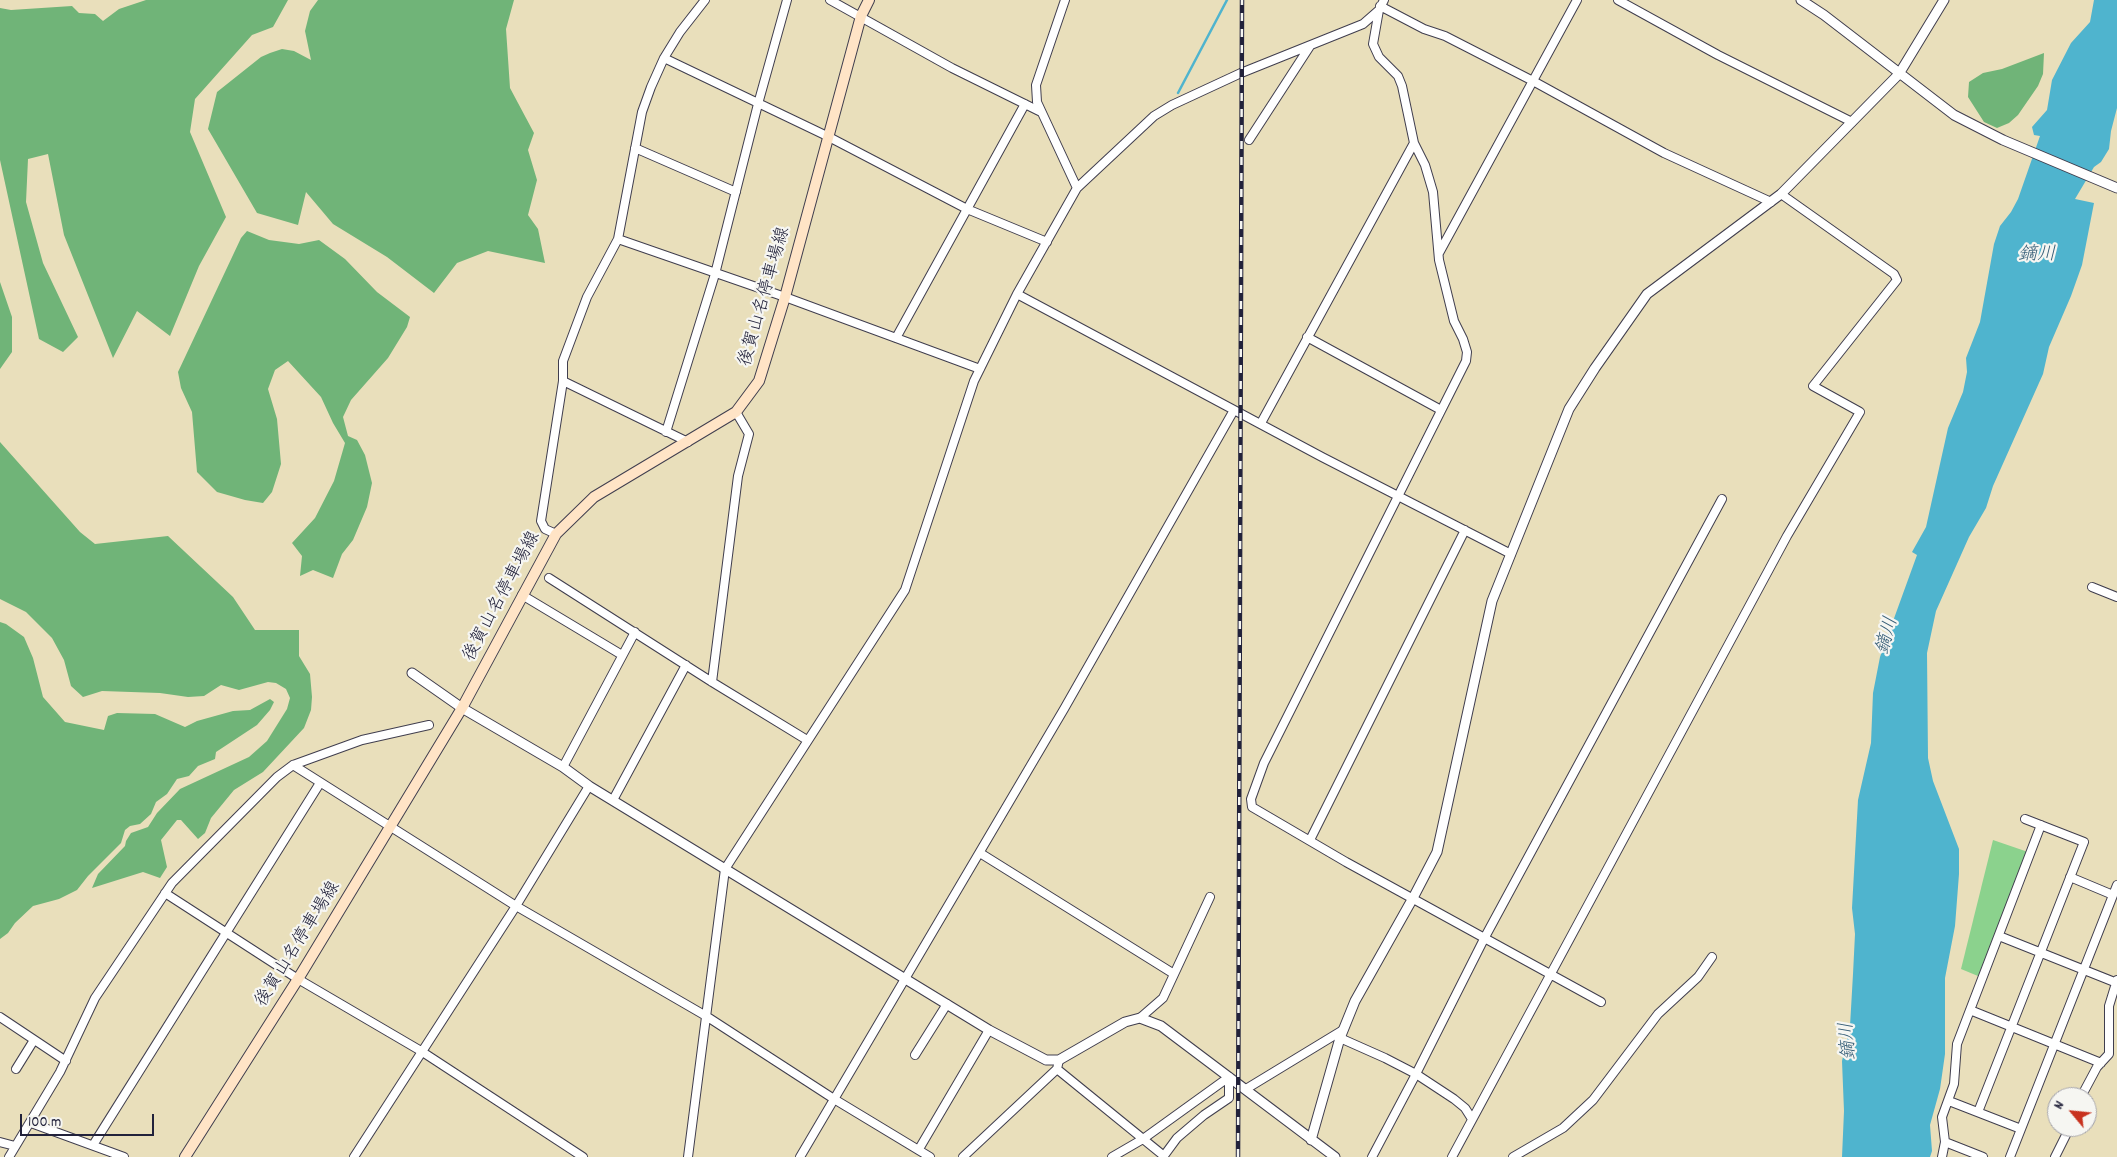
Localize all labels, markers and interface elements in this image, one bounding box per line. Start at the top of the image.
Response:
street label: 後賀山名停車場線 [736,225,796,369]
water label: 鏑川 [2018,245,2056,267]
street label: 後賀山名停車場線 [460,528,546,666]
water label: 鏑川 [1873,615,1905,657]
street label: 後賀山名停車場線 [252,878,346,1012]
water label: 鏑川 [1837,1021,1863,1061]
north arrow [2047,1087,2097,1137]
text: N [2049,1098,2070,1113]
scale bar [22,1104,156,1136]
text: 100 m [28,1112,61,1134]

